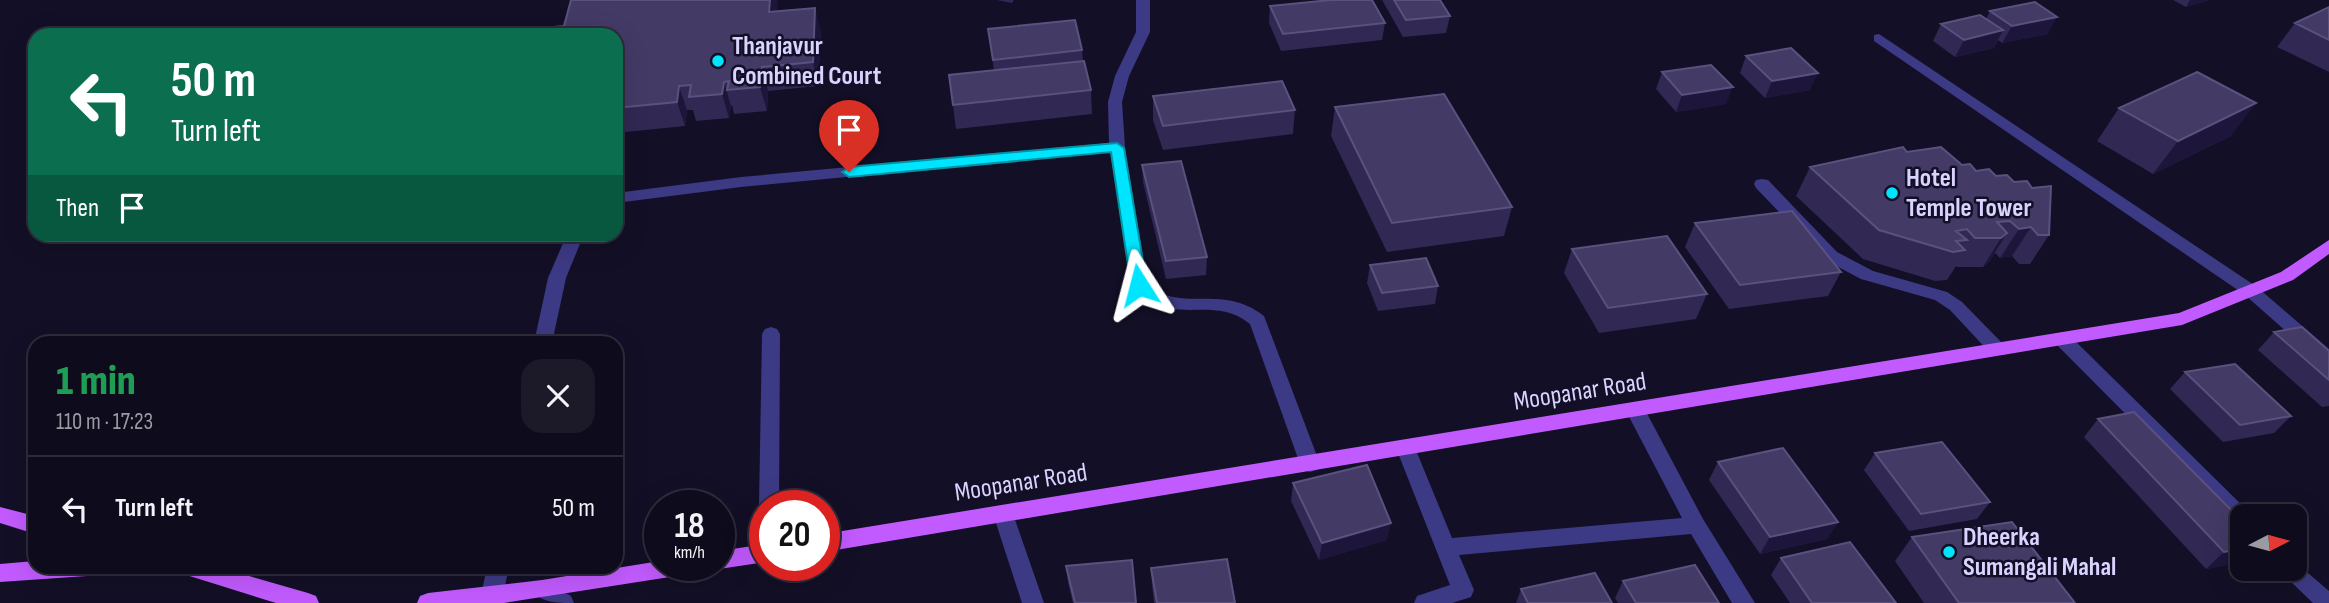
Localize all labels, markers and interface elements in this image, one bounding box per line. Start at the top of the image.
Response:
place label: Thanjavur Combined Court [732,31,882,92]
text: 50 m [171,52,256,111]
marker: Thanjavur Combined Court [710,53,726,69]
icon: left [56,56,147,147]
pin [819,100,879,172]
icon: arrive [830,111,868,149]
text: Turn left [171,112,261,151]
place label: Hotel Temple Tower [1906,163,2031,224]
marker: Hotel Temple Tower [1884,185,1900,201]
icon: arrive [113,189,151,227]
text: Then [56,193,99,224]
position arrow [1102,248,1176,322]
text: 1 min [56,356,136,407]
button: close [521,359,595,433]
street label: Moopanar Road [1511,366,1649,418]
text: 110 m · 17:23 [56,408,153,436]
street label: Moopanar Road [952,457,1090,509]
icon: left [56,490,94,528]
speed limit sign: 20 [749,490,840,581]
text: Turn left [115,493,193,524]
text: 50 m [552,493,595,524]
north arrow [2230,504,2306,581]
map controls [2230,504,2307,581]
text: 18 [674,505,705,548]
place label: Dheerka Sumangali Mahal [1963,522,2116,583]
text: km/h [674,542,705,563]
marker: Dheerka Sumangali Mahal [1941,544,1957,560]

